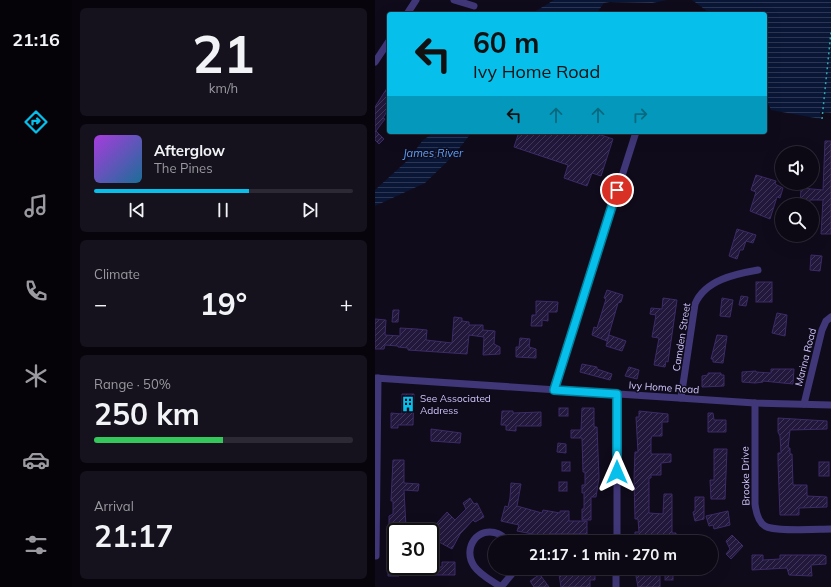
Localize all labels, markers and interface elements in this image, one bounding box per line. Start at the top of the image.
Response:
text: 21 [192,21,255,86]
text: 60 m [473,25,539,60]
text: 21:16 [12,28,60,51]
icon: left [407,28,459,80]
text: Ivy Home Road [473,60,600,83]
text: km/h [209,80,238,96]
icon: left [503,104,525,126]
icon: ahead [545,104,567,126]
icon: ahead [587,104,609,126]
icon: right [629,104,651,126]
icon: directions [22,108,50,136]
text: Afterglow [154,141,225,160]
water label: James River [402,146,464,160]
map controls [775,146,819,242]
button: sound [775,146,819,190]
text: The Pines [154,160,213,176]
pin [600,173,634,207]
icon: arrive [606,179,628,201]
icon: music [22,192,50,220]
button: search [775,198,819,242]
icon: previous [126,199,148,221]
icon: pause [212,199,234,221]
icon: next [299,199,321,221]
text: Climate [94,266,140,282]
icon: phone [22,277,50,305]
text: 19° [200,285,247,323]
text: − [94,290,107,318]
text: + [340,290,353,318]
street label: Camden Street [670,301,693,372]
street label: Marina Road [792,327,819,388]
icon: climate [22,362,50,390]
text: Range · 50% [94,376,171,392]
street label: Ivy Home Road [628,379,700,396]
place label: See Associated Address [420,392,491,417]
text: 250 km [94,395,200,433]
building icon: See Associated Address [399,395,417,413]
icon: car [22,446,50,474]
street label: Brooke Drive [738,446,753,506]
position arrow [596,451,638,493]
text: Arrival [94,498,134,514]
text: 21:17 [94,517,173,555]
speed limit sign: 30 [387,523,439,575]
icon: filters [22,531,50,559]
text: 21:17 · 1 min · 270 m [529,545,677,564]

